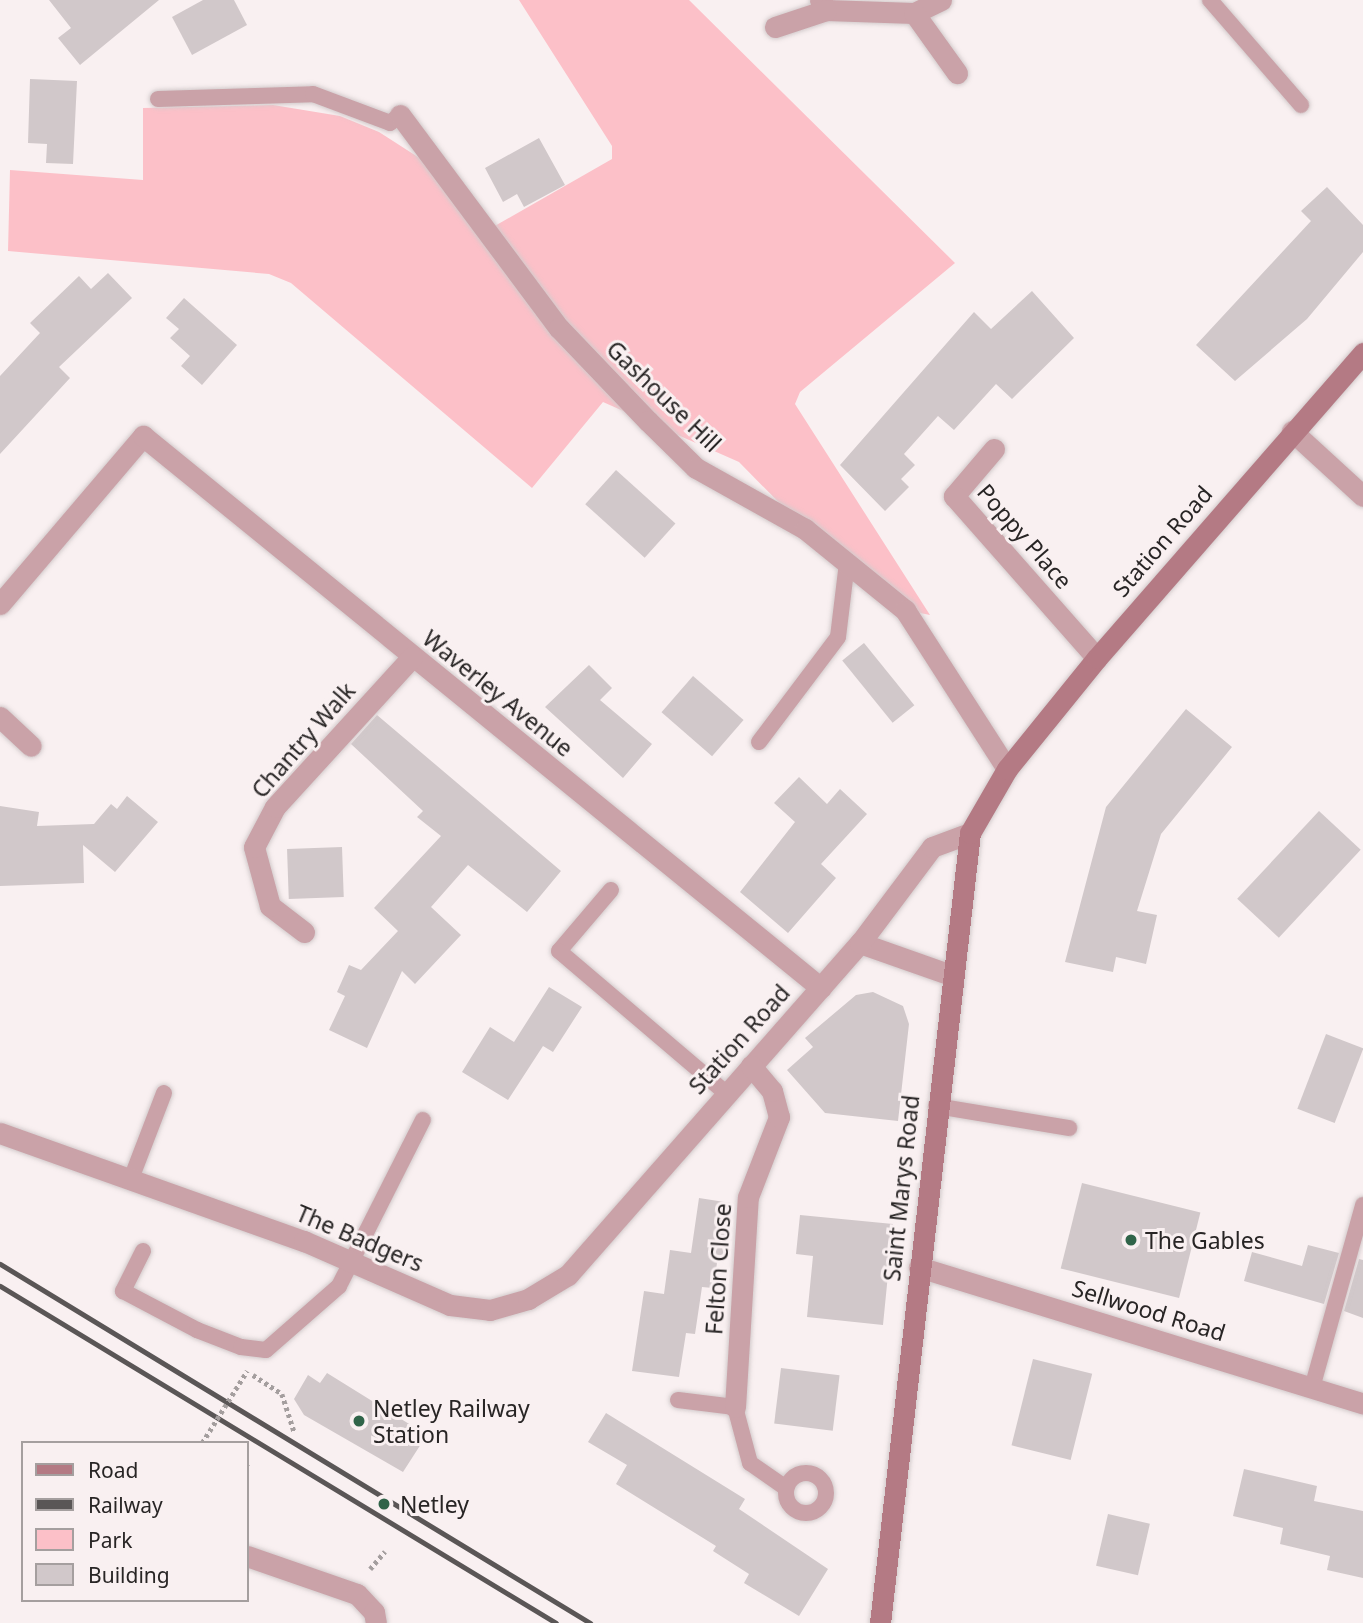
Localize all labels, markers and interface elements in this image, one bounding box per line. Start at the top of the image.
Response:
street label: Gashouse Hill [601,335,727,457]
street label: Poppy Place [972,478,1078,594]
street label: Station Road [1106,480,1218,602]
street label: Waverley Avenue [417,624,579,762]
street label: Chantry Walk [246,677,360,803]
street label: Station Road [683,979,795,1099]
street label: Saint Marys Road [877,1093,925,1283]
street label: The Badgers [292,1199,428,1277]
street label: Felton Close [700,1202,736,1336]
place label: The Gables [1145,1226,1265,1254]
marker: The Gables [1123,1232,1139,1248]
street label: Sellwood Road [1069,1274,1229,1346]
place label: Netley Railway Station [373,1394,530,1448]
marker: Netley Railway Station [351,1413,367,1429]
legend [21,1441,248,1602]
text: Road [88,1456,138,1484]
place label: Netley [400,1490,469,1518]
text: Railway [88,1491,163,1519]
marker: Netley [374,1494,394,1514]
text: Park [88,1526,132,1554]
text: Building [88,1561,170,1589]

